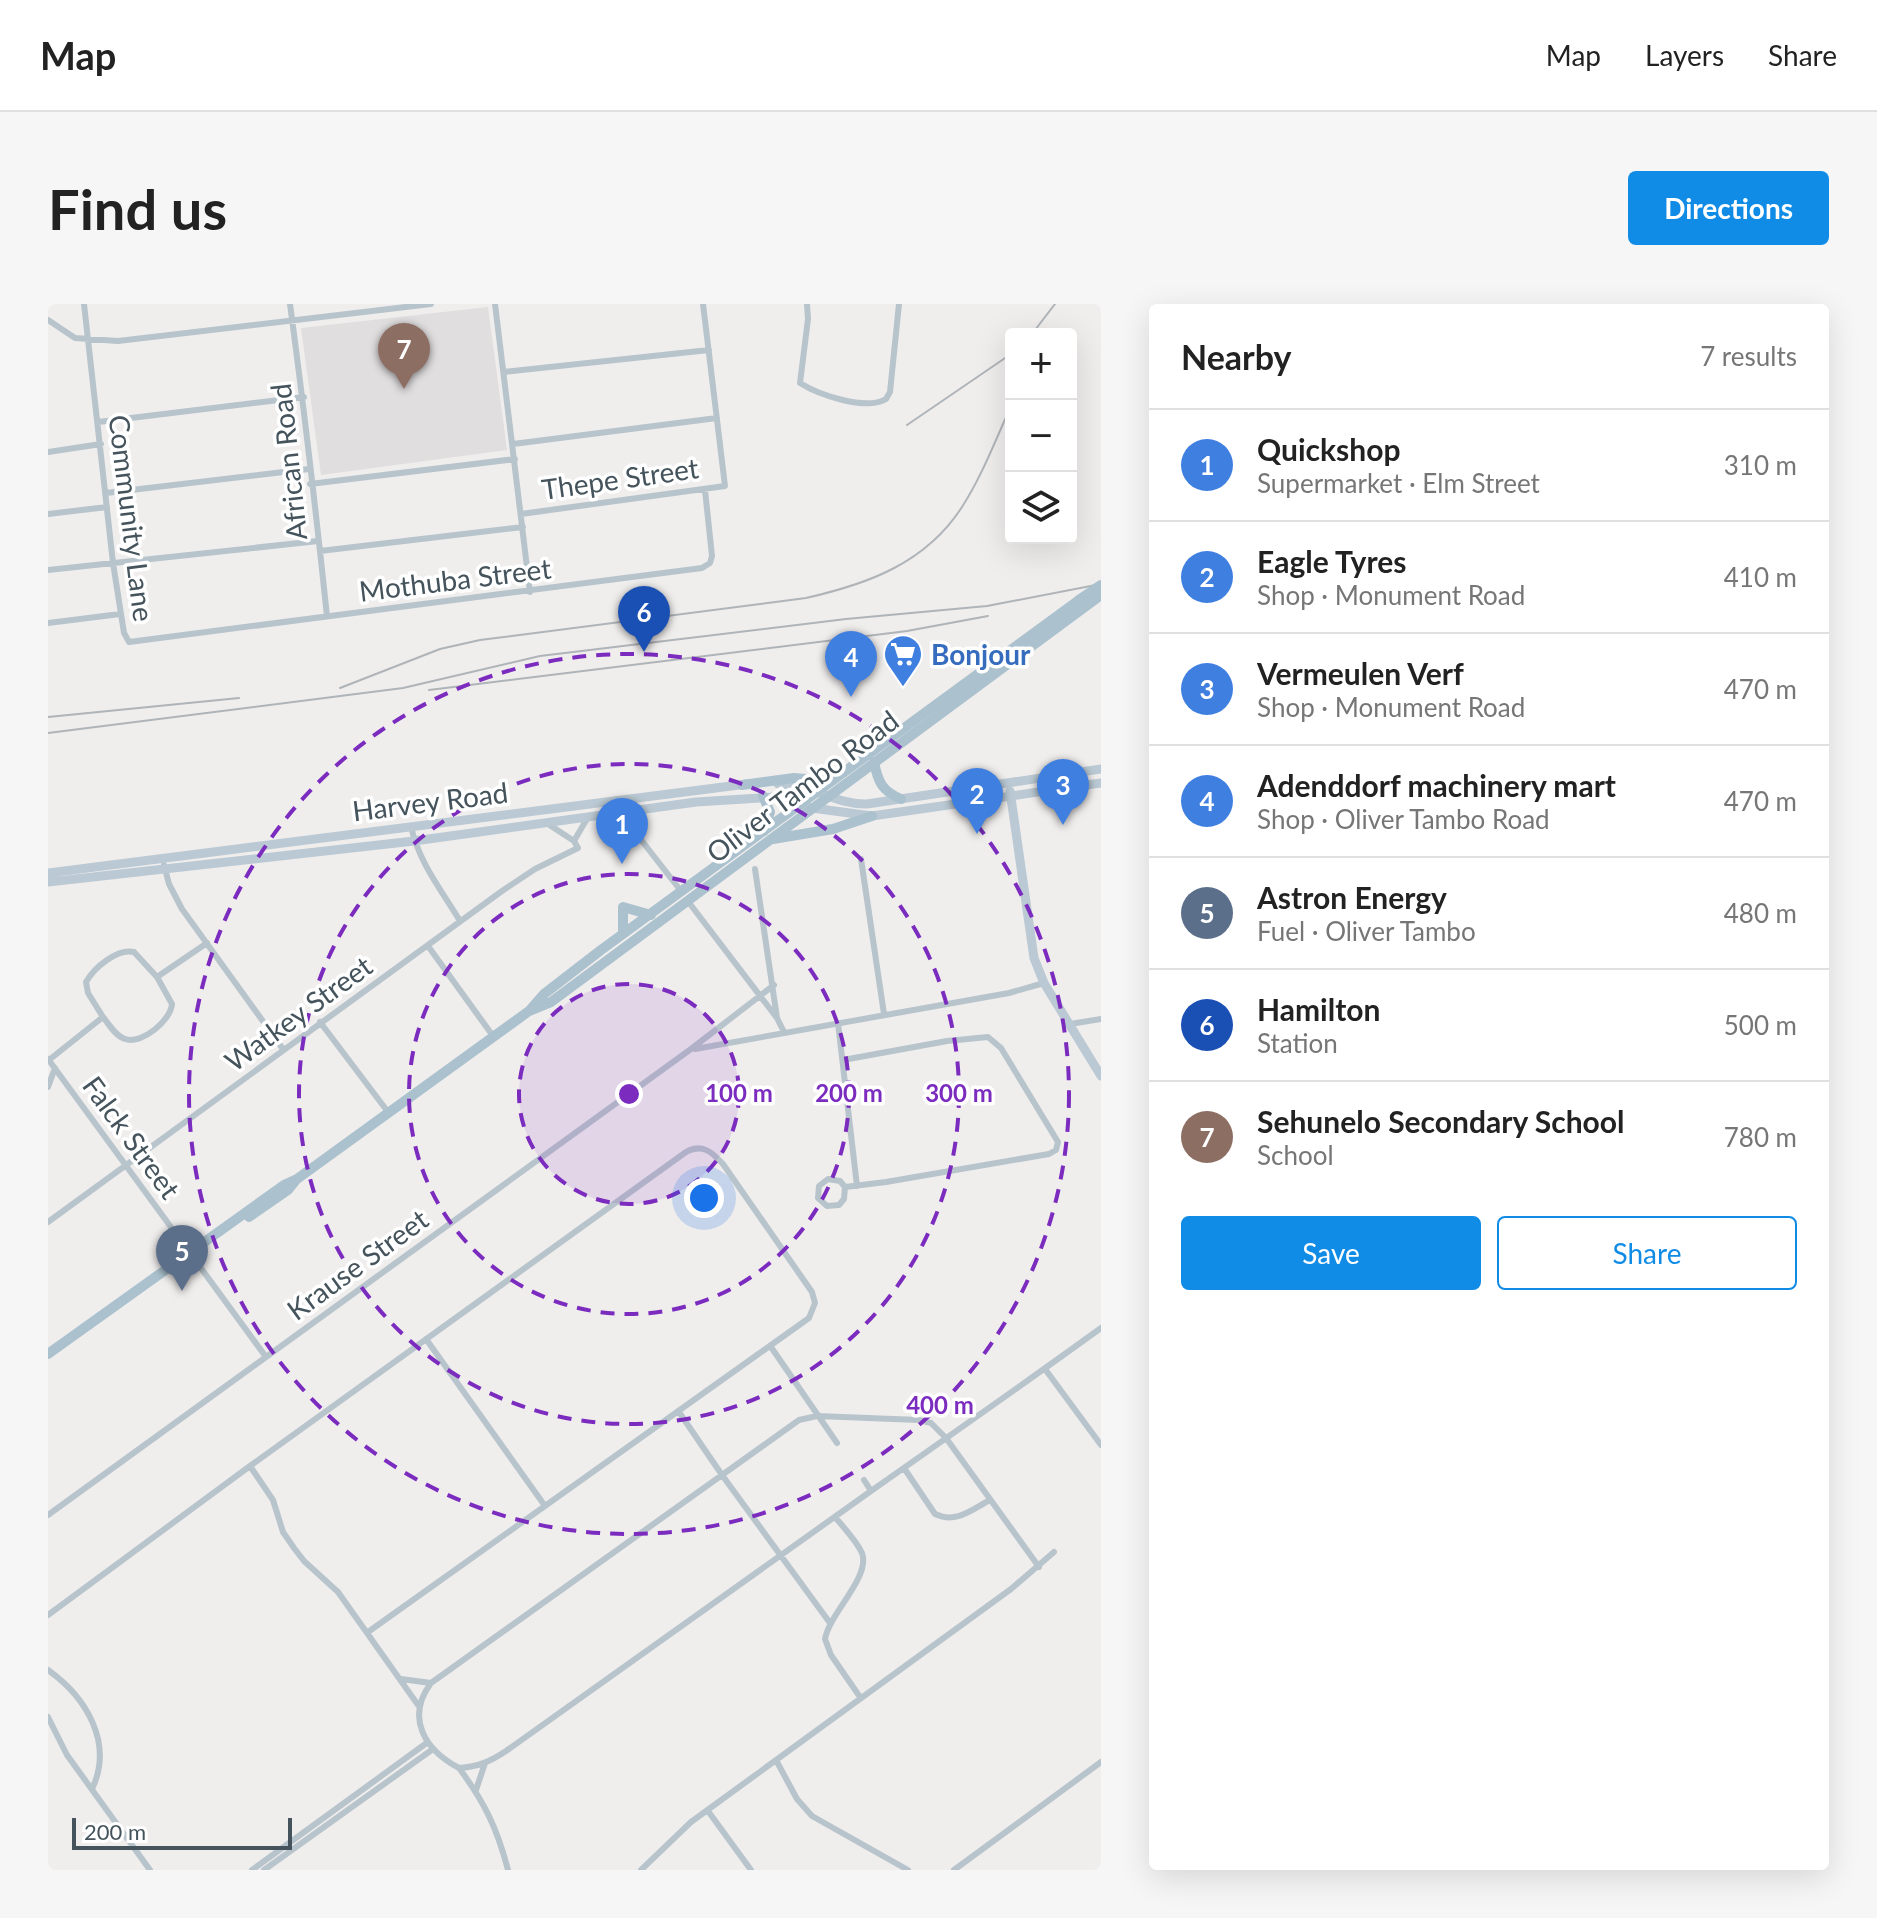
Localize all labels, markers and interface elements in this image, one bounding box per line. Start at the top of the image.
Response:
text: Map [40,32,116,78]
text: Map [1546,38,1601,72]
text: Layers [1645,38,1724,72]
text: Share [1768,38,1837,72]
button: Directions [1628,171,1829,245]
text: Find us [48,175,227,242]
pin: 7 [378,323,430,389]
map controls [1005,328,1077,544]
button: + [1005,328,1077,400]
text: Nearby [1181,336,1292,377]
text: 7 results [1700,340,1797,372]
street label: African Road [263,382,313,542]
button: − [1005,400,1077,472]
street label: Community Lane [102,413,162,623]
text: Quickshop [1257,431,1400,467]
text: 1 [1199,449,1215,481]
text: 310 m [1724,449,1797,481]
street label: Thepe Street [539,450,701,506]
text: Supermarket · Elm Street [1257,467,1540,499]
button: layers [1005,472,1077,544]
text: Eagle Tyres [1257,543,1406,579]
street label: Mothuba Street [357,550,553,608]
text: 2 [1199,561,1215,593]
text: 410 m [1724,561,1797,593]
text: Shop · Monument Road [1257,579,1525,611]
pin: 6 [618,586,670,652]
pin: 4 [825,631,877,697]
supermarket icon: Bonjour [882,633,924,688]
place label: Bonjour [931,637,1031,671]
text: Vermeulen Verf [1257,655,1464,691]
text: 3 [1199,673,1215,705]
text: 470 m [1724,673,1797,705]
text: Shop · Monument Road [1257,691,1525,723]
street label: Oliver Tambo Road [699,703,905,869]
pin: 3 [1037,759,1089,825]
text: Adenddorf machinery mart [1257,767,1616,803]
pin: 2 [951,768,1003,834]
street label: Harvey Road [350,775,510,827]
text: 4 [1199,785,1215,817]
text: 470 m [1724,785,1797,817]
pin: 1 [596,798,648,864]
text: Shop · Oliver Tambo Road [1257,803,1550,835]
text: Astron Energy [1257,879,1447,915]
text: 5 [1199,897,1215,929]
text: 480 m [1724,897,1797,929]
text: Fuel · Oliver Tambo [1257,915,1476,947]
street label: Watkey Street [218,948,378,1078]
text: Hamilton [1257,991,1380,1027]
text: 6 [1199,1009,1215,1041]
text: 500 m [1724,1009,1797,1041]
text: Station [1257,1027,1338,1059]
street label: Falck Street [76,1069,188,1205]
text: 100 m [705,1078,773,1107]
text: 200 m [815,1078,883,1107]
text: 300 m [925,1078,993,1107]
centre of rings [615,1080,643,1108]
text: Sehunelo Secondary School [1257,1103,1625,1139]
text: 7 [1199,1121,1215,1153]
text: 780 m [1724,1121,1797,1153]
text: School [1257,1139,1334,1171]
your location [684,1178,724,1218]
street label: Krause Street [280,1202,434,1326]
button: Save [1181,1216,1481,1290]
button: Share [1497,1216,1797,1290]
pin: 5 [156,1225,208,1291]
text: 400 m [906,1390,974,1419]
scale bar [72,1814,292,1850]
text: 200 m [84,1818,146,1845]

